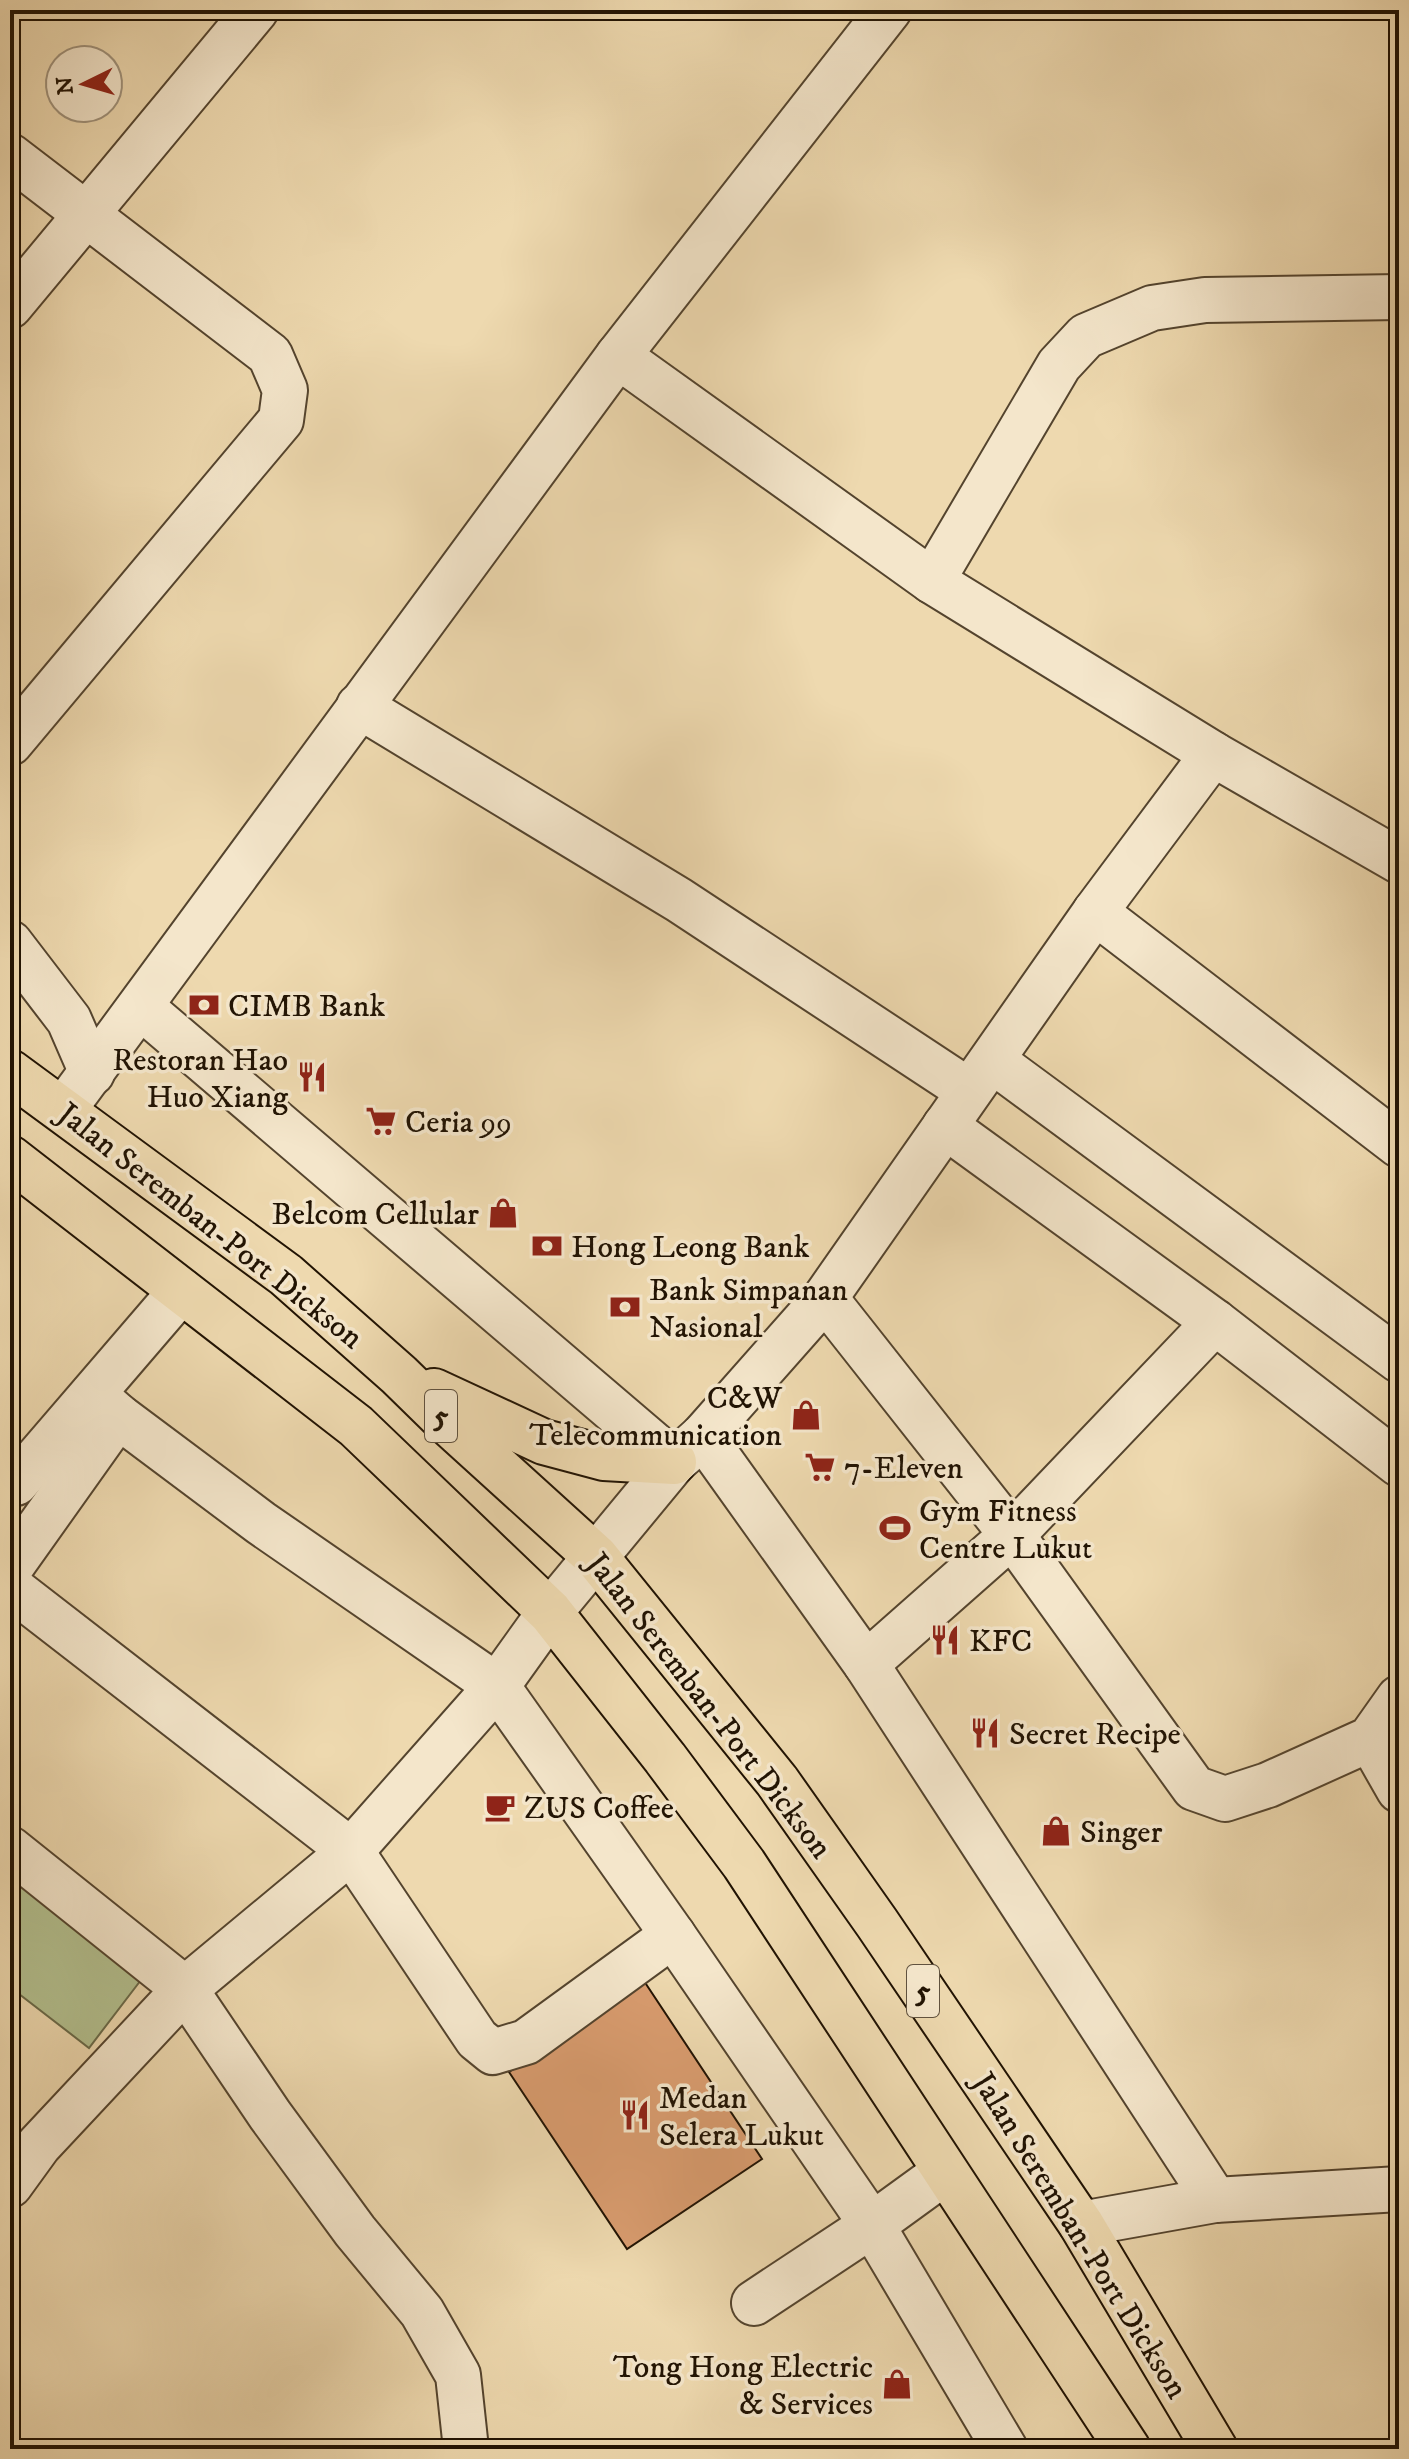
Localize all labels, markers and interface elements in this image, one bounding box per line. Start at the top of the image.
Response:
north arrow [44,44,124,124]
text: N [51,75,80,96]
place label: CIMB Bank [228,987,385,1027]
bank icon: CIMB Bank [187,988,221,1022]
place label: Restoran Hao Huo Xiang [112,1041,288,1118]
restaurant icon: Restoran Hao Huo Xiang [295,1060,329,1094]
street label: Jalan Seremban-Port Dickson [47,1093,371,1359]
place label: Ceria 99 [405,1103,512,1143]
supermarket icon: Ceria 99 [364,1104,398,1138]
place label: Belcom Cellular [272,1195,479,1235]
shop icon: Belcom Cellular [486,1196,520,1230]
place label: Hong Leong Bank [571,1228,810,1268]
bank icon: Hong Leong Bank [530,1229,564,1263]
place label: Bank Simpanan Nasional [649,1271,848,1348]
bank icon: Bank Simpanan Nasional [608,1290,642,1324]
place label: C&W Telecommunication [529,1379,783,1456]
road number: 5 [425,1390,457,1442]
shop icon: C&W Telecommunication [789,1398,823,1432]
place label: 7-Eleven [844,1449,964,1489]
supermarket icon: 7-Eleven [803,1450,837,1484]
place label: Gym Fitness Centre Lukut [919,1492,1092,1569]
sports icon: Gym Fitness Centre Lukut [878,1511,912,1545]
street label: Jalan Seremban-Port Dickson [575,1543,840,1867]
place label: KFC [969,1622,1032,1662]
restaurant icon: KFC [928,1623,962,1657]
place label: Secret Recipe [1009,1715,1181,1755]
restaurant icon: Secret Recipe [968,1716,1002,1750]
place label: ZUS Coffee [524,1789,674,1829]
cafe icon: ZUS Coffee [483,1790,517,1824]
place label: Singer [1080,1813,1163,1853]
shop icon: Singer [1039,1814,1073,1848]
road number: 5 [907,1965,939,2017]
street label: Jalan Seremban-Port Dickson [961,2063,1196,2407]
place label: Medan Selera Lukut [659,2079,824,2156]
restaurant icon: Medan Selera Lukut [618,2098,652,2132]
place label: Tong Hong Electric & Services [613,2348,873,2425]
shop icon: Tong Hong Electric & Services [880,2367,914,2401]

